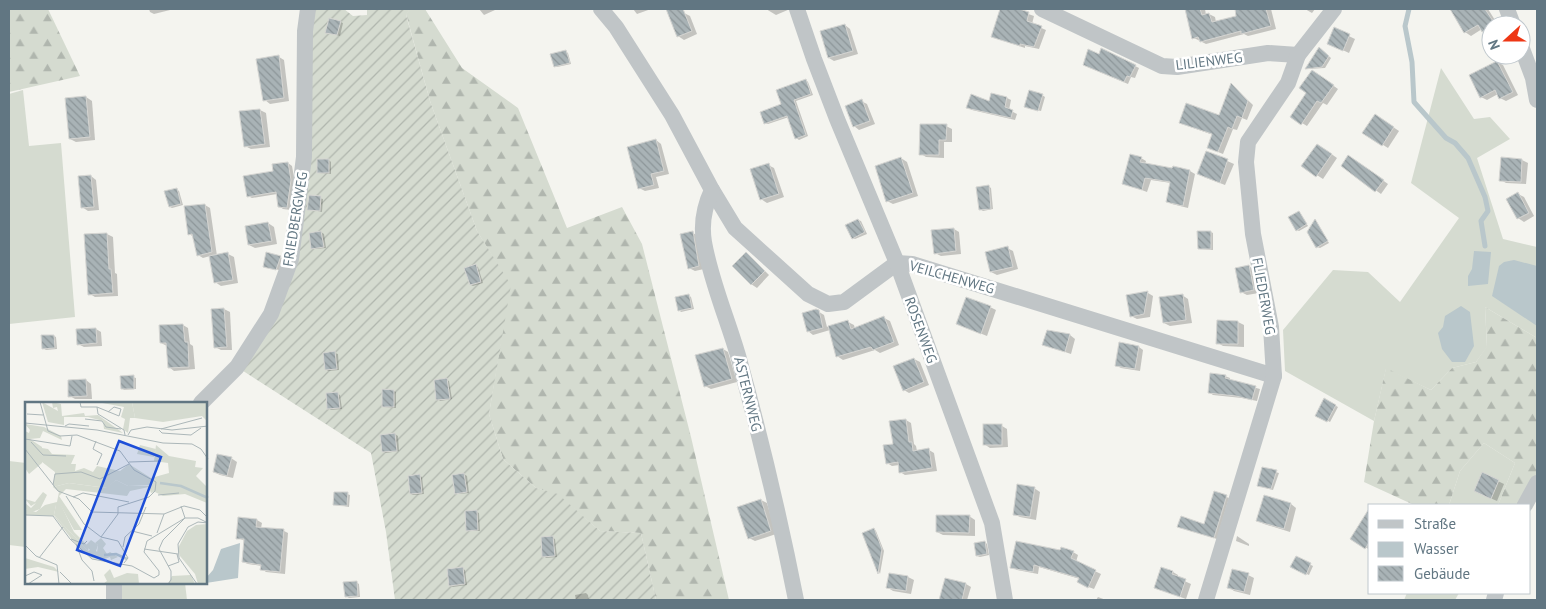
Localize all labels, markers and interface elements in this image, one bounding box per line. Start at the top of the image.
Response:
north arrow [1481,15,1531,65]
text: N [1484,37,1504,52]
street label: LILIENWEG [1175,48,1243,74]
street label: FRIEDBERGWEG [279,170,311,268]
street label: VEILCHENWEG [906,256,997,298]
street label: FLIEDERWEG [1248,256,1280,336]
street label: ROSENWEG [901,294,941,366]
street label: ASTERNWEG [730,355,766,433]
inset map [25,402,208,584]
legend [1368,504,1531,594]
text: Straße [1414,514,1456,533]
text: Wasser [1414,539,1459,558]
text: Gebäude [1414,564,1470,583]

